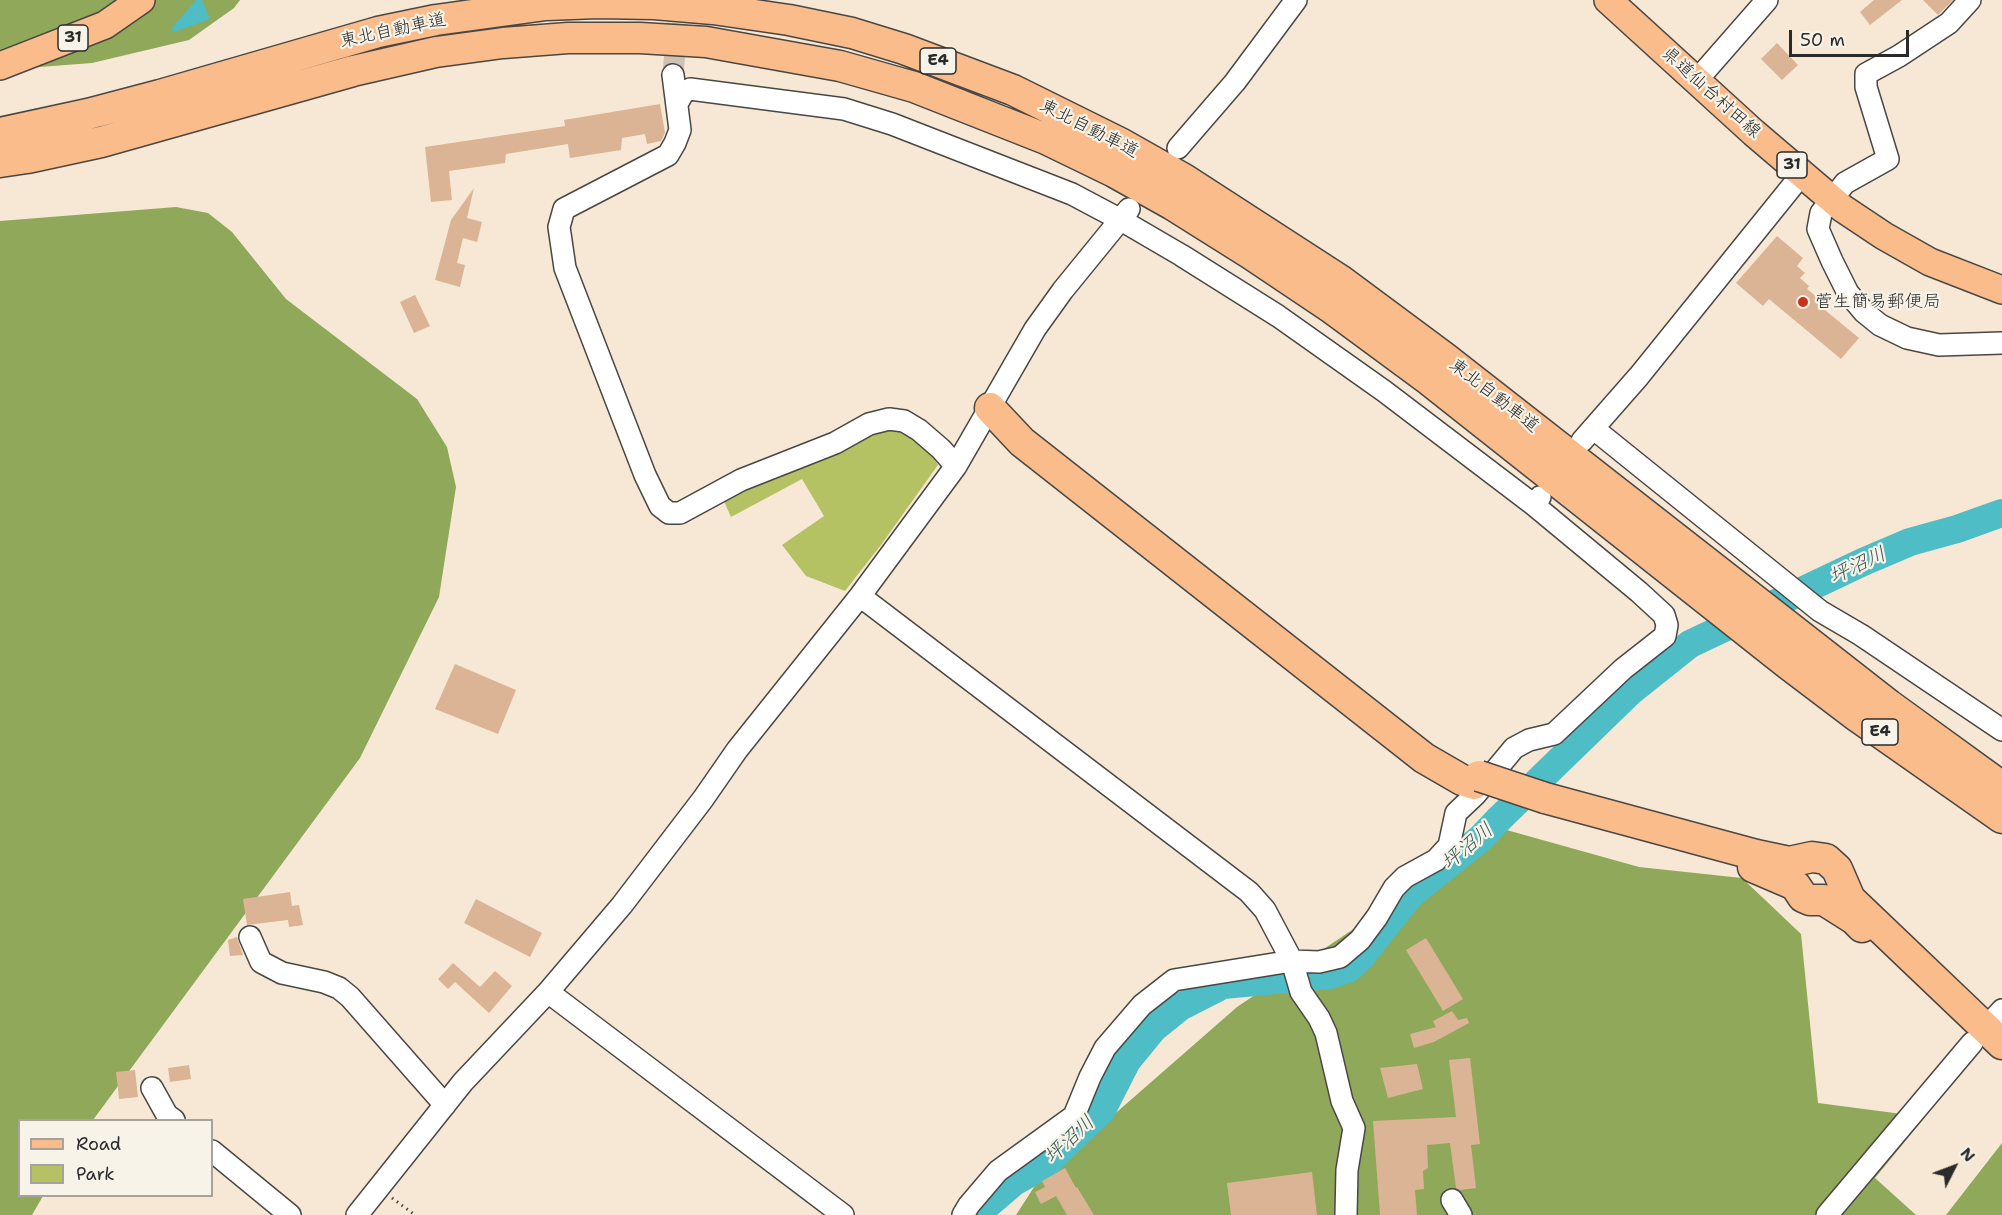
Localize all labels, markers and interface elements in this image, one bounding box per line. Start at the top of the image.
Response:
street label: 東北自動車道 [338,9,448,53]
scale bar [1792,18,1912,56]
road number: 31 [58,25,88,51]
text: 50 m [1800,28,1845,52]
street label: 県道仙台村田線 [1657,43,1765,143]
road number: E4 [920,48,956,74]
street label: 東北自動車道 [1036,95,1142,163]
road number: 31 [1777,152,1807,178]
place label: 菅生簡易郵便局 [1815,291,1941,313]
marker: 菅生簡易郵便局 [1796,295,1810,309]
street label: 東北自動車道 [1445,354,1543,438]
water label: 坪沼川 [1826,542,1890,590]
road number: E4 [1862,719,1898,745]
water label: 坪沼川 [1437,819,1499,875]
water label: 坪沼川 [1040,1111,1100,1169]
legend [18,1119,213,1197]
text: Road [76,1132,121,1156]
north arrow [1924,1137,1984,1197]
text: N [1956,1143,1980,1166]
text: Park [76,1162,115,1186]

